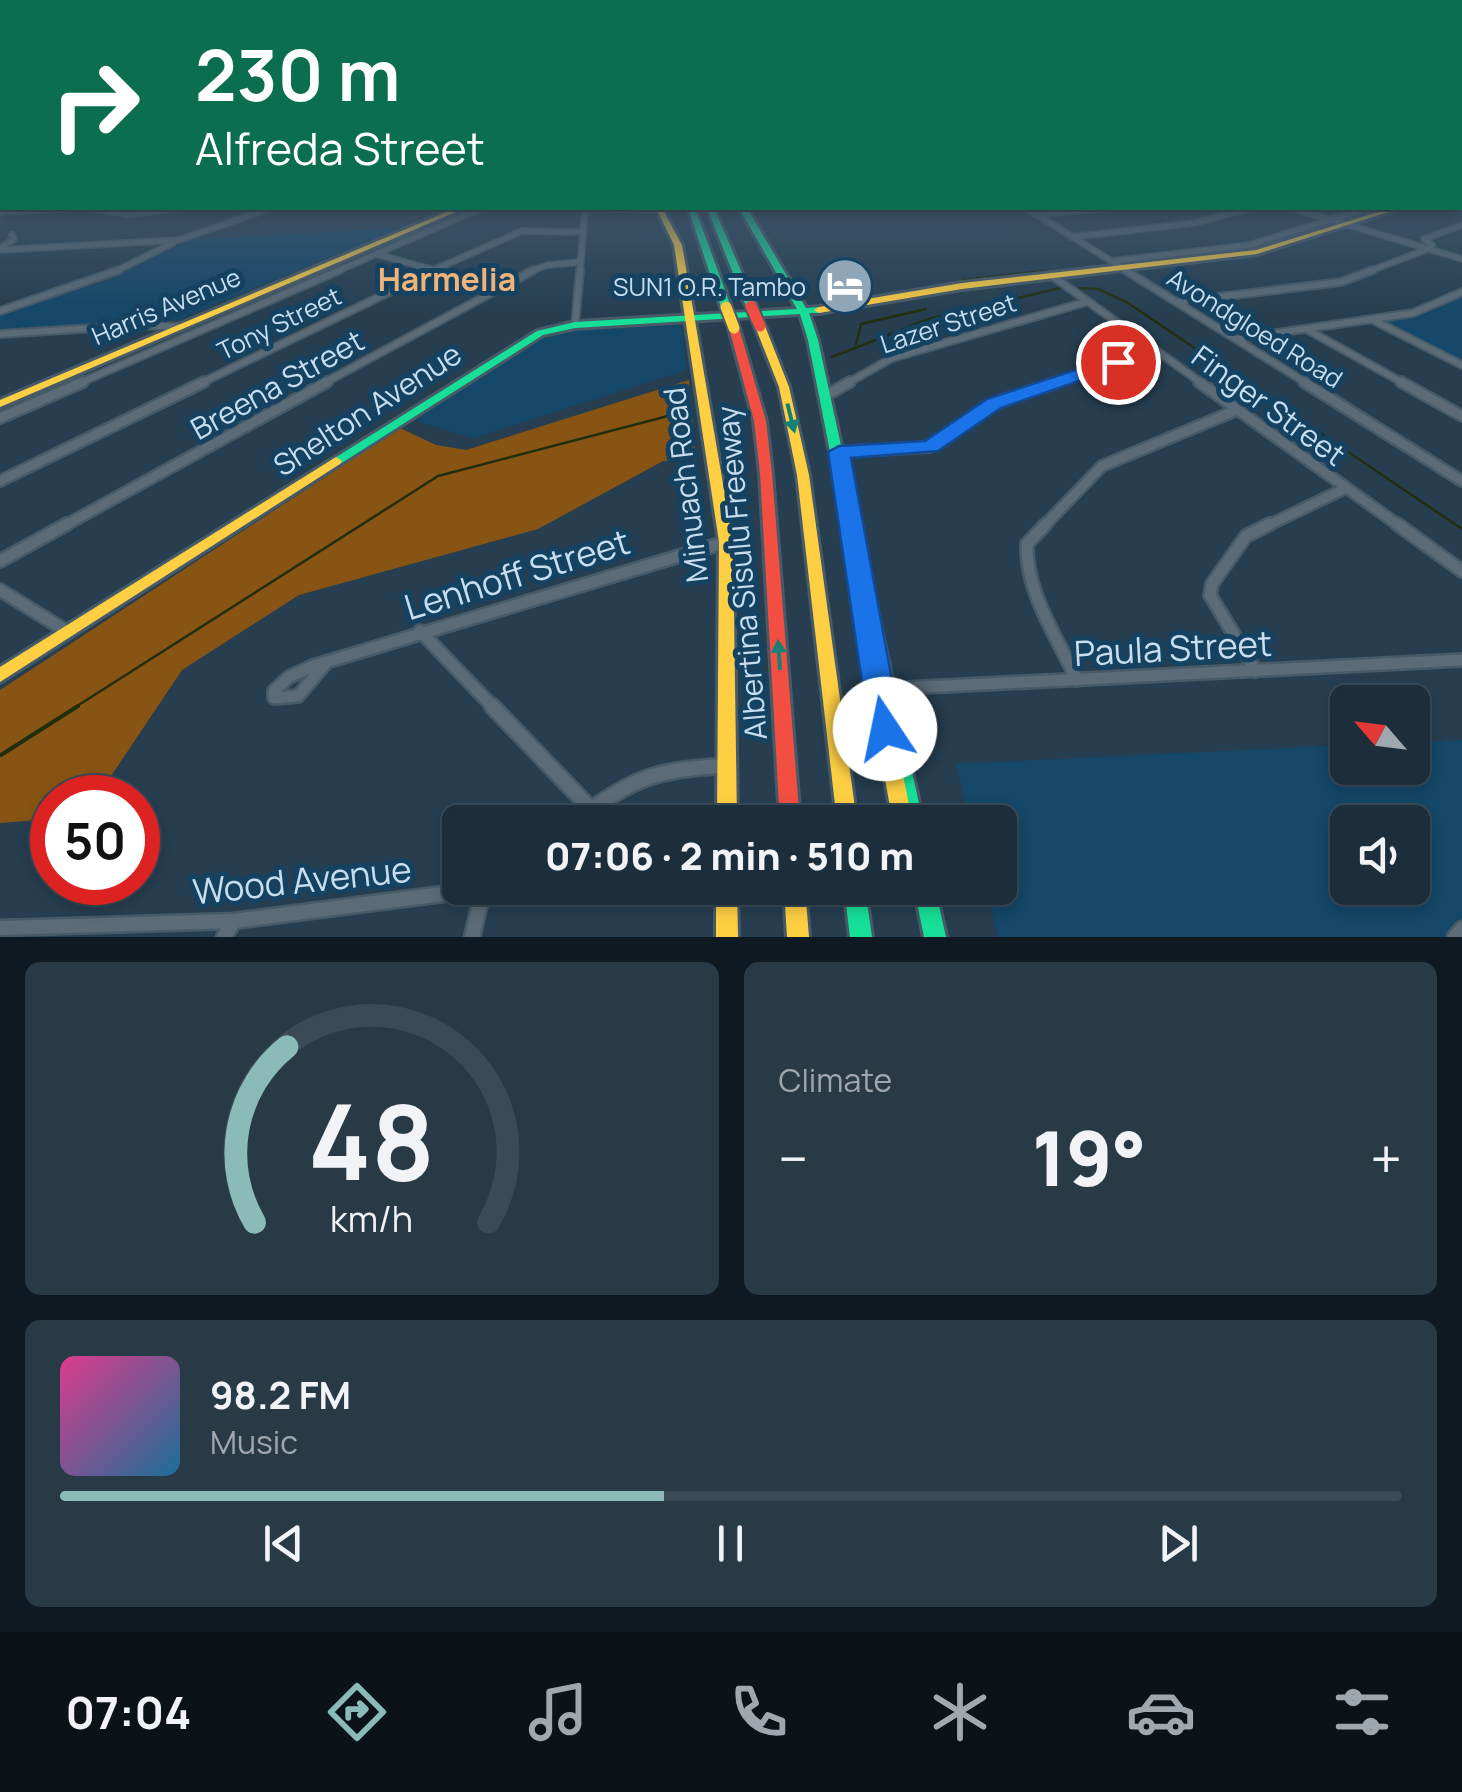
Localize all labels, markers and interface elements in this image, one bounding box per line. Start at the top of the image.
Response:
text: 230 m [195,26,400,122]
icon: right [30,40,160,170]
text: Alfreda Street [195,117,485,179]
hotel icon: SUN1 O.R. Tambo [815,256,875,316]
district label: Harmelia [378,257,516,301]
street label: Harris Avenue [86,259,246,353]
street label: Avondgloed Road [1161,260,1349,396]
place label: SUN1 O.R. Tambo [613,269,806,304]
street label: Tony Street [211,278,347,368]
street label: Lazer Street [876,285,1020,361]
street label: Breena Street [183,319,371,449]
pin [1076,320,1161,405]
street label: Shelton Avenue [265,333,469,485]
icon: arrive [1091,335,1146,390]
street label: Finger Street [1184,335,1354,475]
street label: Minuach Road [653,385,717,585]
one-way arrow [784,403,800,434]
street label: Albertina Sisulu Freeway [706,404,776,742]
street label: Lenhoff Street [399,517,635,631]
street label: Paula Street [1073,619,1273,677]
one-way arrow [771,639,787,671]
position arrow [833,677,937,781]
north arrow [1330,685,1430,785]
map controls [1330,685,1430,905]
speed limit sign: 50 [30,775,160,905]
button: sound [1330,805,1430,905]
text: 07:06 · 2 min · 510 m [545,829,914,881]
street label: Wood Avenue [190,845,414,915]
text: Climate [779,1058,892,1102]
text: 48 [308,1069,435,1211]
text: 19° [1032,1106,1146,1209]
text: − [779,1120,808,1196]
text: + [1370,1120,1402,1196]
text: km/h [330,1194,413,1243]
text: 98.2 FM [210,1368,351,1420]
text: Music [210,1420,298,1464]
icon: previous [256,1516,311,1571]
icon: pause [703,1516,758,1571]
icon: next [1151,1516,1206,1571]
icon: directions [322,1677,392,1747]
icon: music [523,1677,593,1747]
icon: phone [724,1677,794,1747]
icon: climate [925,1677,995,1747]
icon: car [1126,1677,1196,1747]
icon: filters [1327,1677,1397,1747]
text: 07:04 [65,1681,191,1743]

